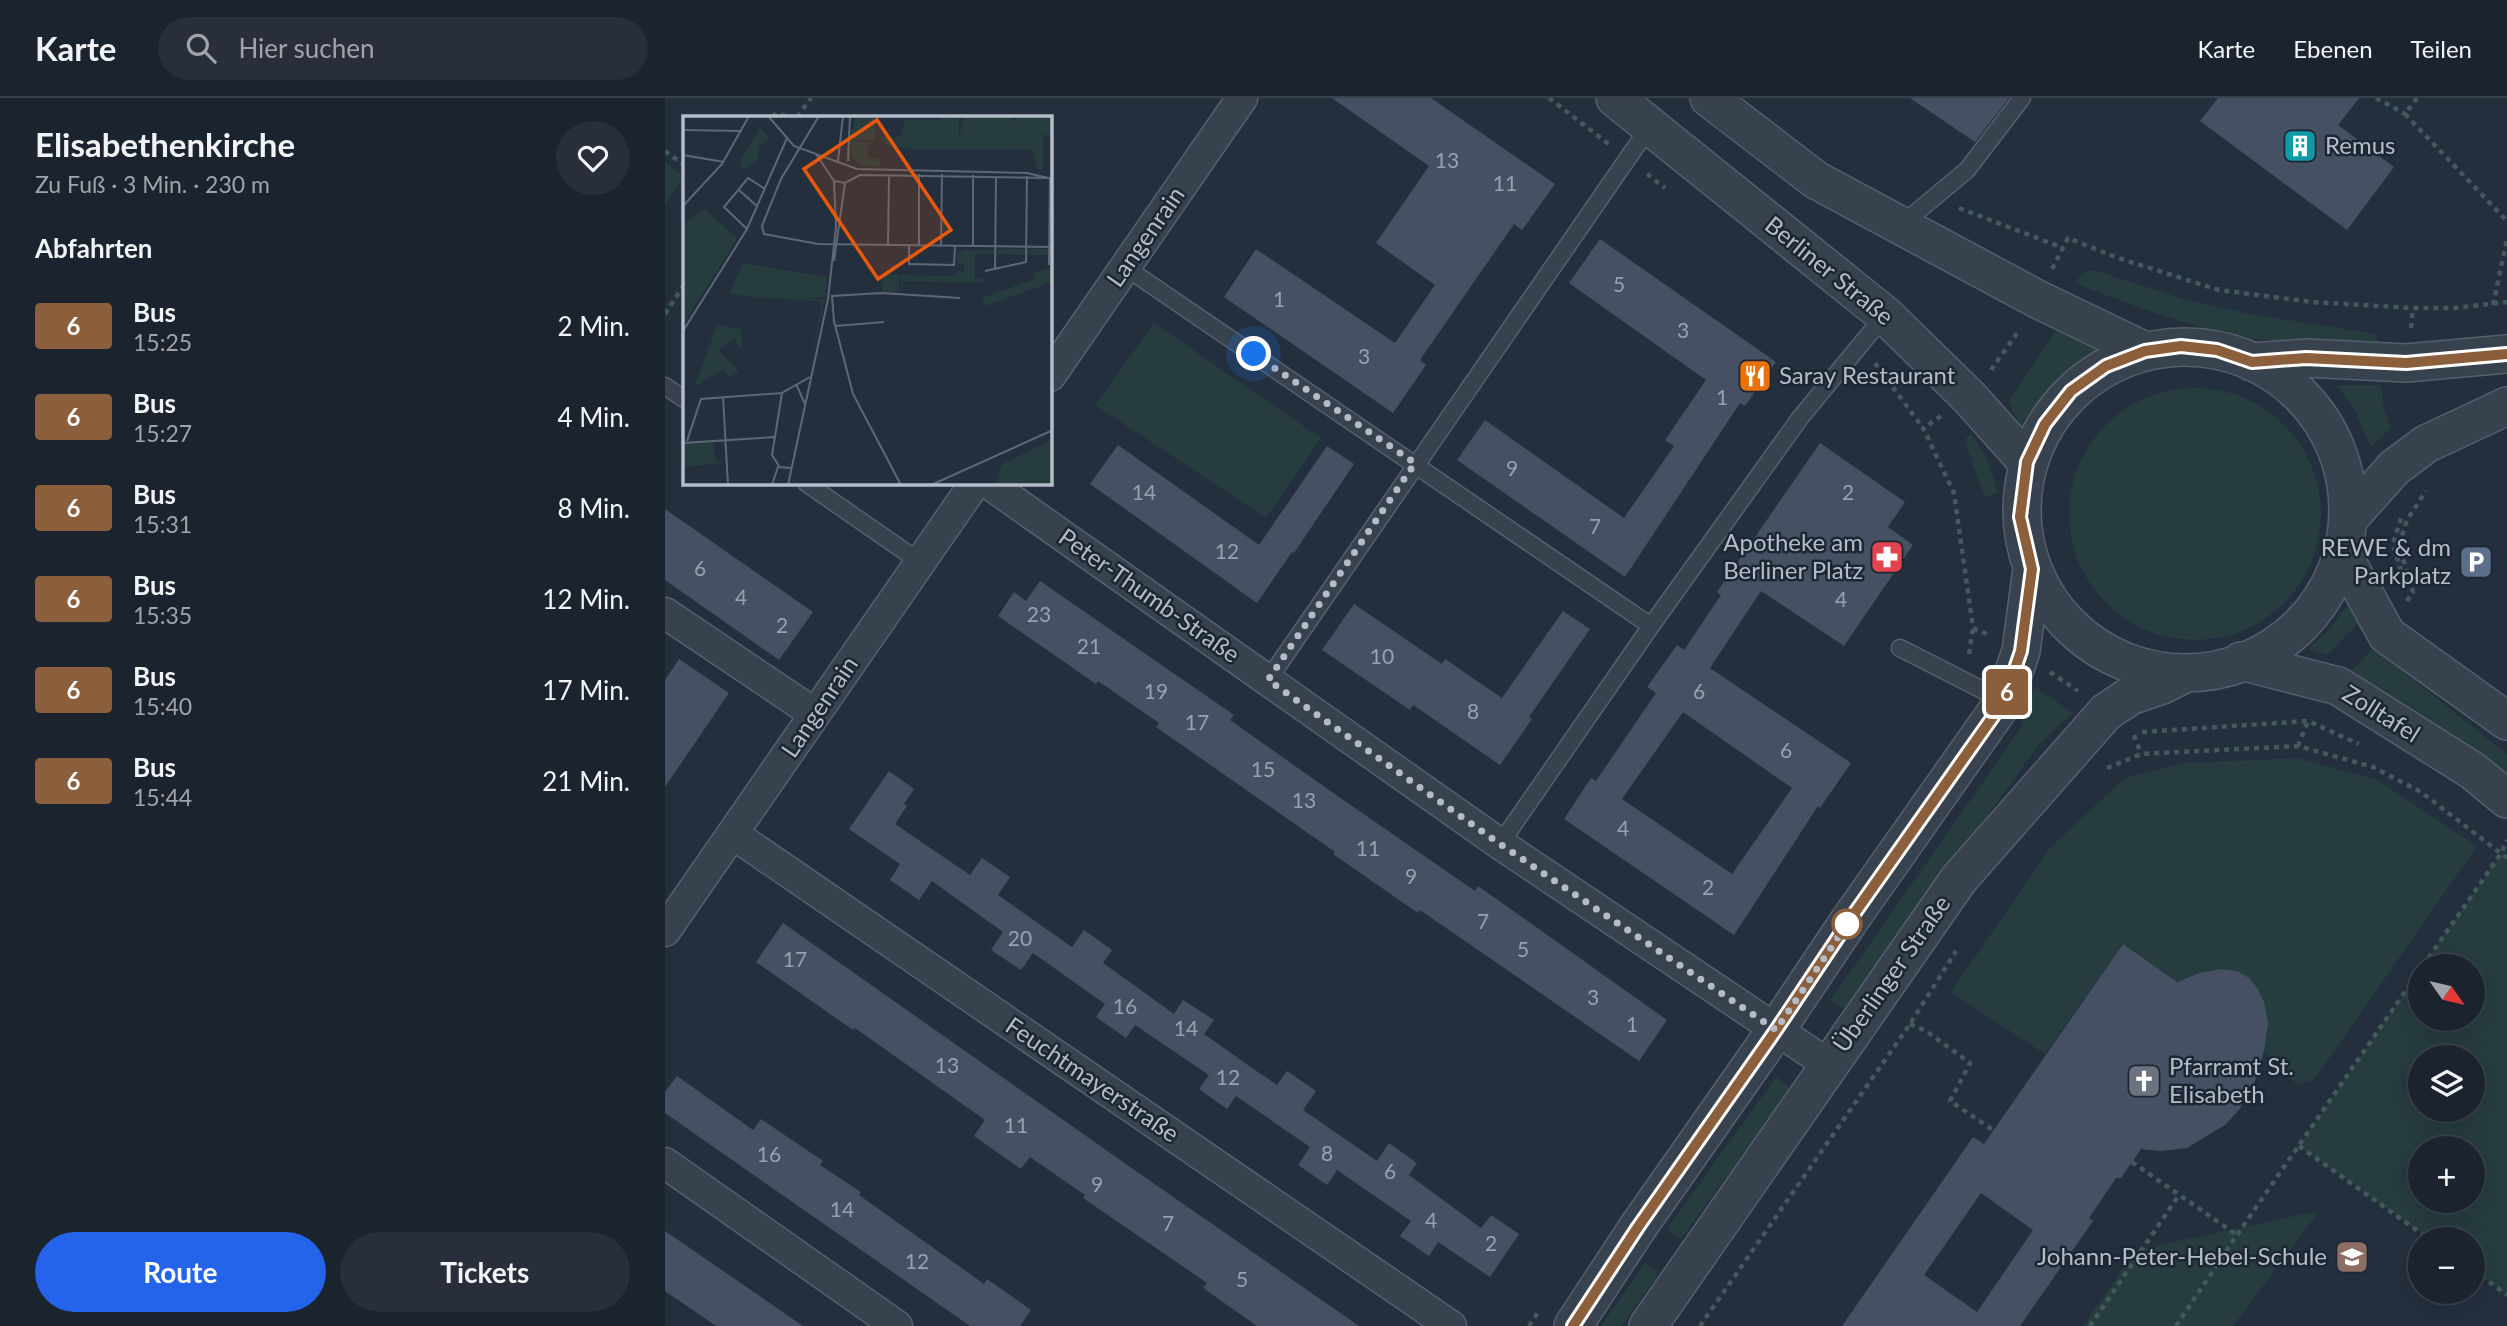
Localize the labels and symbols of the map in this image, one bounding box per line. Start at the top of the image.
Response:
inset map [683,116,1052,485]
building icon: Remus [2281,127,2319,165]
place label: Remus [2325,130,2395,159]
house number: 13 [1435,147,1459,172]
house number: 11 [1493,170,1517,195]
street label: Langenrain [1100,180,1190,292]
street label: Berliner Straße [1760,209,1900,330]
house number: 5 [1613,271,1625,296]
house number: 1 [1273,286,1285,311]
house number: 3 [1677,317,1689,342]
your location [1236,336,1271,371]
house number: 3 [1358,343,1370,368]
restaurant icon: Saray Restaurant [1736,357,1774,395]
place label: Saray Restaurant [1779,360,1956,389]
house number: 1 [1716,384,1728,409]
house number: 9 [1506,455,1518,480]
house number: 14 [1132,479,1156,504]
house number: 2 [1842,479,1854,504]
house number: 7 [1589,513,1601,538]
street label: Peter-Thumb-Straße [1054,521,1246,668]
place label: Apotheke am Berliner Platz [1723,527,1863,584]
place label: REWE & dm Parkplatz [2321,532,2451,589]
house number: 12 [1215,538,1239,563]
pharmacy icon: Apotheke am Berliner Platz [1868,538,1906,576]
parking icon: REWE & dm Parkplatz [2457,543,2495,581]
house number: 6 [694,555,706,580]
house number: 4 [735,584,747,609]
house number: 4 [1835,586,1847,611]
house number: 23 [1027,601,1051,626]
house number: 2 [776,612,788,637]
house number: 21 [1077,633,1101,658]
house number: 10 [1370,643,1394,668]
street label: Langenrain [774,650,863,762]
line badge: 6 [1984,669,2030,715]
house number: 19 [1144,678,1168,703]
house number: 6 [1693,678,1705,703]
street label: Zolltafel [2338,678,2426,748]
house number: 8 [1467,698,1479,723]
house number: 17 [1185,709,1209,734]
house number: 6 [1780,737,1792,762]
house number: 15 [1251,756,1275,781]
house number: 13 [1292,787,1316,812]
house number: 4 [1617,815,1629,840]
house number: 11 [1356,835,1380,860]
house number: 9 [1405,863,1417,888]
house number: 2 [1702,874,1714,899]
street label: Überlinger Straße [1826,889,1956,1057]
house number: 7 [1477,908,1489,933]
unlabelled marker [1832,909,1862,939]
house number: 20 [1008,925,1032,950]
house number: 5 [1517,936,1529,961]
house number: 17 [783,946,807,971]
north arrow [2408,954,2485,1031]
house number: 3 [1587,984,1599,1009]
house number: 16 [1113,993,1137,1018]
street label: Feuchtmayerstraße [1001,1010,1185,1147]
house number: 1 [1626,1011,1638,1036]
house number: 14 [1174,1015,1198,1040]
place label: Pfarramt St. Elisabeth [2169,1051,2294,1108]
house number: 13 [935,1052,959,1077]
church icon: Pfarramt St. Elisabeth [2125,1062,2163,1100]
house number: 12 [1216,1064,1240,1089]
house number: 11 [1004,1112,1028,1137]
house number: 8 [1321,1140,1333,1165]
house number: 16 [757,1141,781,1166]
house number: 6 [1384,1158,1396,1183]
house number: 9 [1091,1171,1103,1196]
house number: 14 [830,1196,854,1221]
house number: 4 [1425,1207,1437,1232]
house number: 7 [1162,1210,1174,1235]
house number: 2 [1485,1230,1497,1255]
school or university icon: Johann-Peter-Hebel-Schule [2333,1238,2371,1276]
place label: Johann-Peter-Hebel-Schule [2037,1241,2327,1270]
house number: 12 [905,1248,929,1273]
house number: 5 [1236,1266,1248,1291]

